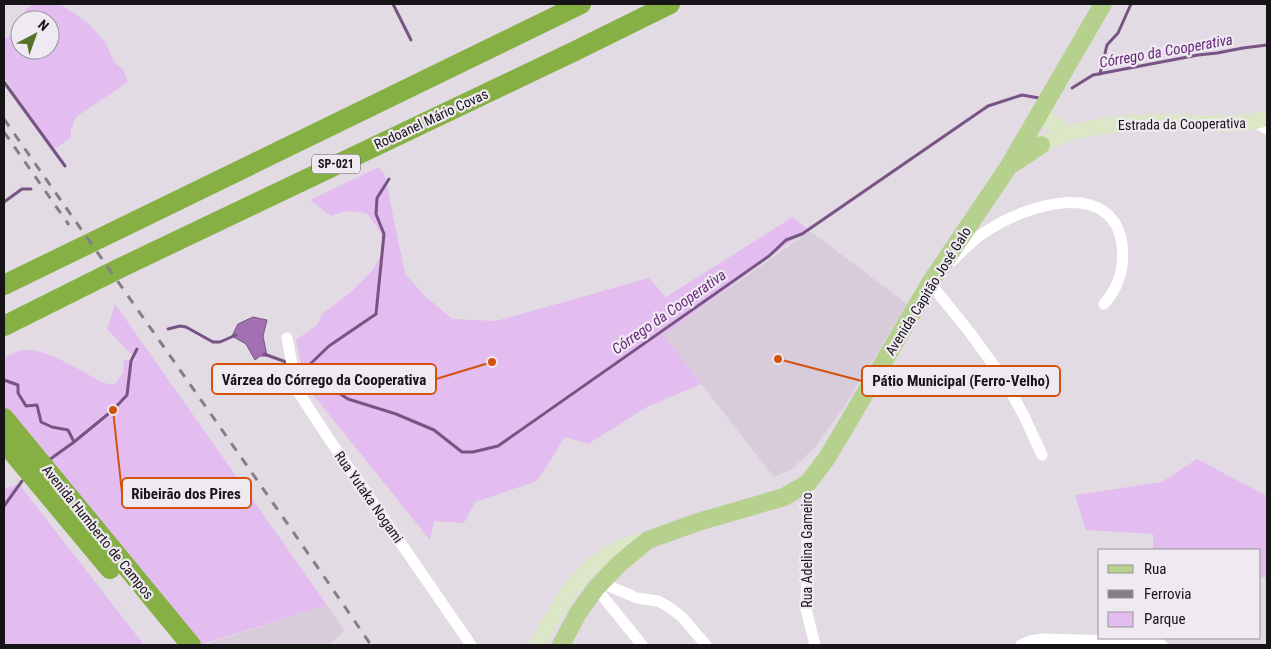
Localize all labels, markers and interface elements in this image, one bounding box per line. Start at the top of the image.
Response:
north arrow [10,10,60,60]
text: N [35,16,52,34]
water label: Córrego da Cooperativa [1098,30,1234,72]
street label: Rodoanel Mário Covas [372,86,490,152]
street label: Estrada da Cooperativa [1118,115,1246,133]
road number: SP-021 [312,154,360,173]
street label: Avenida Capitão José Galo [882,224,974,358]
water label: Córrego da Cooperativa [608,266,730,358]
callout: Várzea do Córrego da Cooperativa [212,364,436,394]
callout: Pátio Municipal (Ferro-Velho) [862,366,1060,396]
text: Várzea do Córrego da Cooperativa [222,371,426,389]
text: Pátio Municipal (Ferro-Velho) [872,372,1050,390]
street label: Rua Yutaka Nogami [331,448,407,546]
street label: Avenida Humberto de Campos [39,462,157,602]
callout: Ribeirão dos Pires [122,478,251,508]
text: Ribeirão dos Pires [131,485,241,503]
street label: Rua Adelina Gameiro [799,492,815,608]
legend [1098,549,1261,639]
text: Rua [1144,560,1166,578]
text: Ferrovia [1144,585,1192,603]
text: Parque [1144,610,1186,628]

